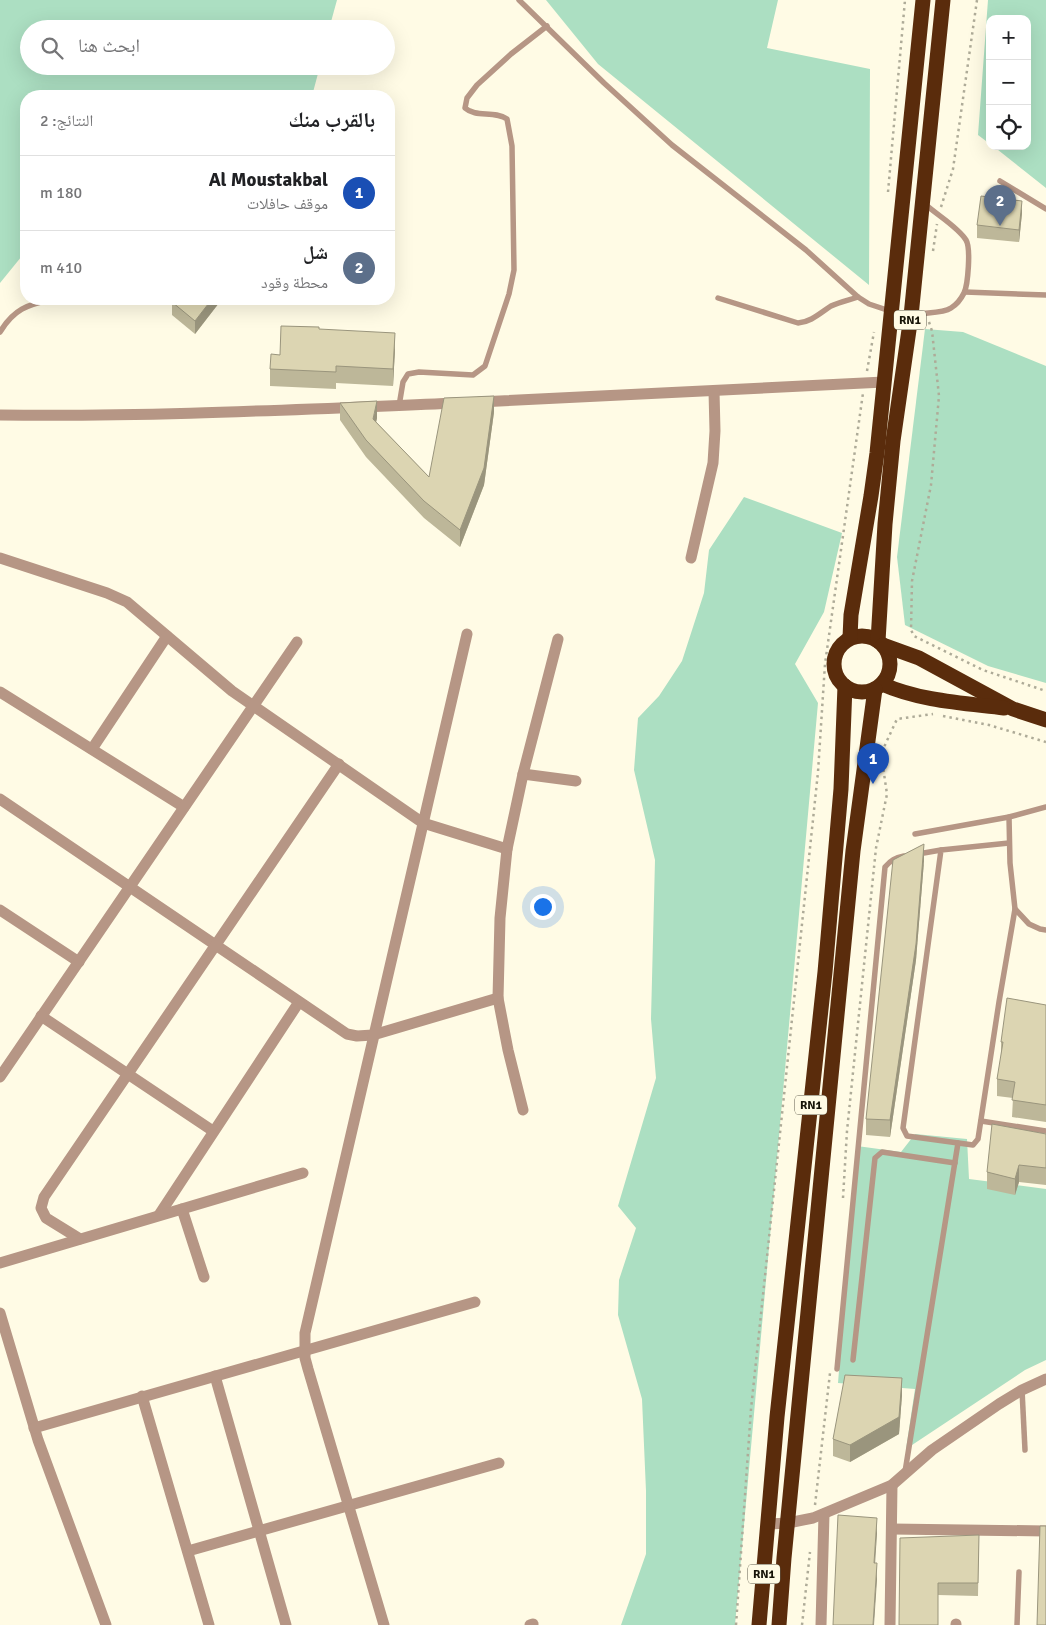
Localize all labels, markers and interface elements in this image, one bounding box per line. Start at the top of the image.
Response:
map controls [986,15,1031,150]
button: + [986,15,1031,60]
search box [20,20,395,75]
icon: search [38,34,66,62]
text: ابحث هنا [78,34,140,58]
button: − [986,60,1031,105]
button: locate [986,105,1031,150]
text: بالقرب منك [288,107,375,133]
text: النتائج: 2 [40,111,93,131]
text: Al Moustakbal [209,168,328,192]
text: 180 m [40,183,82,203]
text: 1 [355,183,363,203]
pin: 2 [984,185,1016,226]
text: موقف حافلات [247,194,328,214]
text: شل [303,241,328,265]
text: 410 m [40,258,82,278]
text: 2 [355,258,363,278]
text: محطة وقود [261,273,328,293]
road number: RN1 [894,310,926,330]
pin: 1 [857,743,889,784]
your location [530,894,556,920]
road number: RN1 [795,1096,827,1114]
road number: RN1 [748,1565,780,1584]

